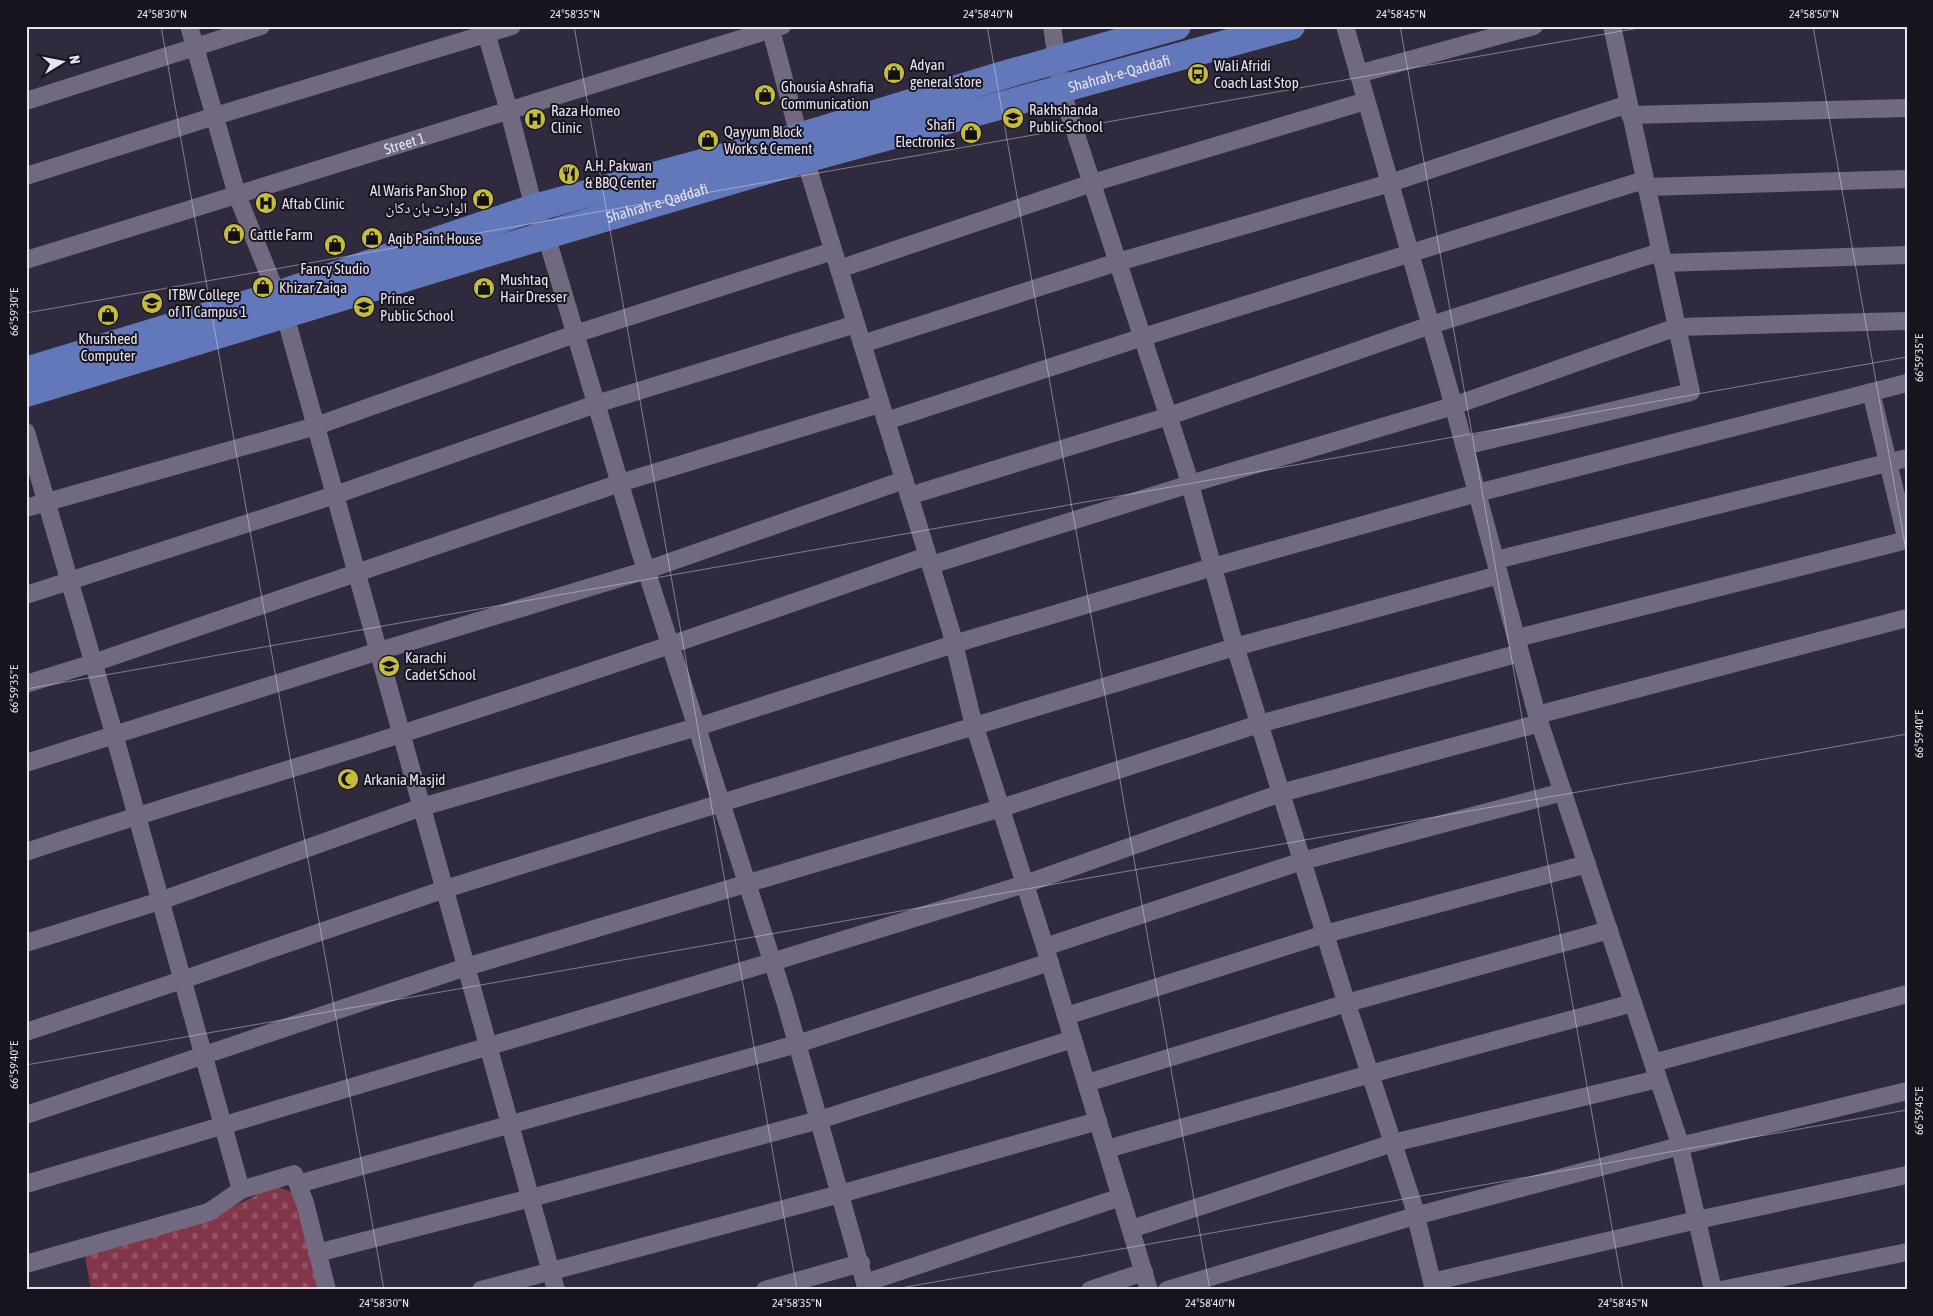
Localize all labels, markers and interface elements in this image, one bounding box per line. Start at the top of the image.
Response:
text: 24°58'30"N [137,7,187,21]
text: 24°58'35"N [550,7,600,21]
text: 24°58'40"N [963,7,1013,21]
text: 24°58'45"N [1376,7,1426,21]
text: 24°58'50"N [1789,7,1839,21]
north arrow [38,38,88,88]
street label: Shahrah-e-Qaddafi [1066,51,1172,95]
text: N [66,54,83,65]
place label: Adyan general store [910,56,982,90]
place label: Wali Afridi Coach Last Stop [1214,57,1299,91]
shop icon: Adyan general store [882,61,906,85]
bus stop icon: Wali Afridi Coach Last Stop [1186,62,1210,86]
place label: Ghousia Ashrafia Communication [781,78,874,112]
shop icon: Ghousia Ashrafia Communication [753,83,777,107]
place label: Rakhshanda Public School [1029,101,1103,135]
place label: Raza Homeo Clinic [551,102,620,136]
school or university icon: Rakhshanda Public School [1001,106,1025,130]
hospital icon: Raza Homeo Clinic [523,107,547,131]
place label: Shafi Electronics [895,116,955,150]
shop icon: Shafi Electronics [959,121,983,145]
place label: Qayyum Block Works & Cement [724,123,812,157]
shop icon: Qayyum Block Works & Cement [696,128,720,152]
street label: Street 1 [382,129,427,157]
place label: A.H. Pakwan & BBQ Center [585,157,657,191]
restaurant icon: A.H. Pakwan & BBQ Center [557,162,581,186]
street label: Shahrah-e-Qaddafi [604,180,710,225]
place label: Al Waris Pan Shop الوارث پان دکان [370,182,467,218]
shop icon: Al Waris Pan Shop الوارث پان دکان [471,187,495,211]
hospital icon: Aftab Clinic [254,191,278,215]
place label: Aftab Clinic [282,195,345,212]
shop icon: Cattle Farm [222,222,246,246]
place label: Cattle Farm [250,226,313,243]
shop icon: Aqib Paint House [360,226,384,250]
place label: Aqib Paint House [388,230,482,247]
shop icon: Fancy Studio [323,233,347,257]
place label: Fancy Studio [300,260,370,277]
place label: Mushtaq Hair Dresser [500,271,568,305]
shop icon: Khizar Zaiqa [251,275,275,299]
shop icon: Mushtaq Hair Dresser [472,276,496,300]
place label: Khizar Zaiqa [279,279,347,296]
place label: ITBW College of IT Campus 1 [168,286,247,320]
text: 66°59'30"E [7,288,21,336]
place label: Prince Public School [380,290,454,324]
school or university icon: ITBW College of IT Campus 1 [140,291,164,315]
school or university icon: Prince Public School [352,295,376,319]
shop icon: Khursheed Computer [96,303,120,327]
place label: Khursheed Computer [78,330,138,364]
text: 66°59'35"E [1912,334,1926,382]
place label: Karachi Cadet School [405,649,476,683]
school or university icon: Karachi Cadet School [377,654,401,678]
text: 66°59'35"E [7,665,21,713]
text: 66°59'40"E [1912,710,1926,758]
mosque icon: Arkania Masjid [336,767,360,791]
place label: Arkania Masjid [364,771,445,788]
text: 66°59'40"E [7,1041,21,1089]
text: 66°59'45"E [1912,1087,1926,1135]
text: 24°58'30"N [359,1296,409,1310]
text: 24°58'35"N [772,1296,822,1310]
text: 24°58'40"N [1185,1296,1235,1310]
text: 24°58'45"N [1598,1296,1648,1310]

